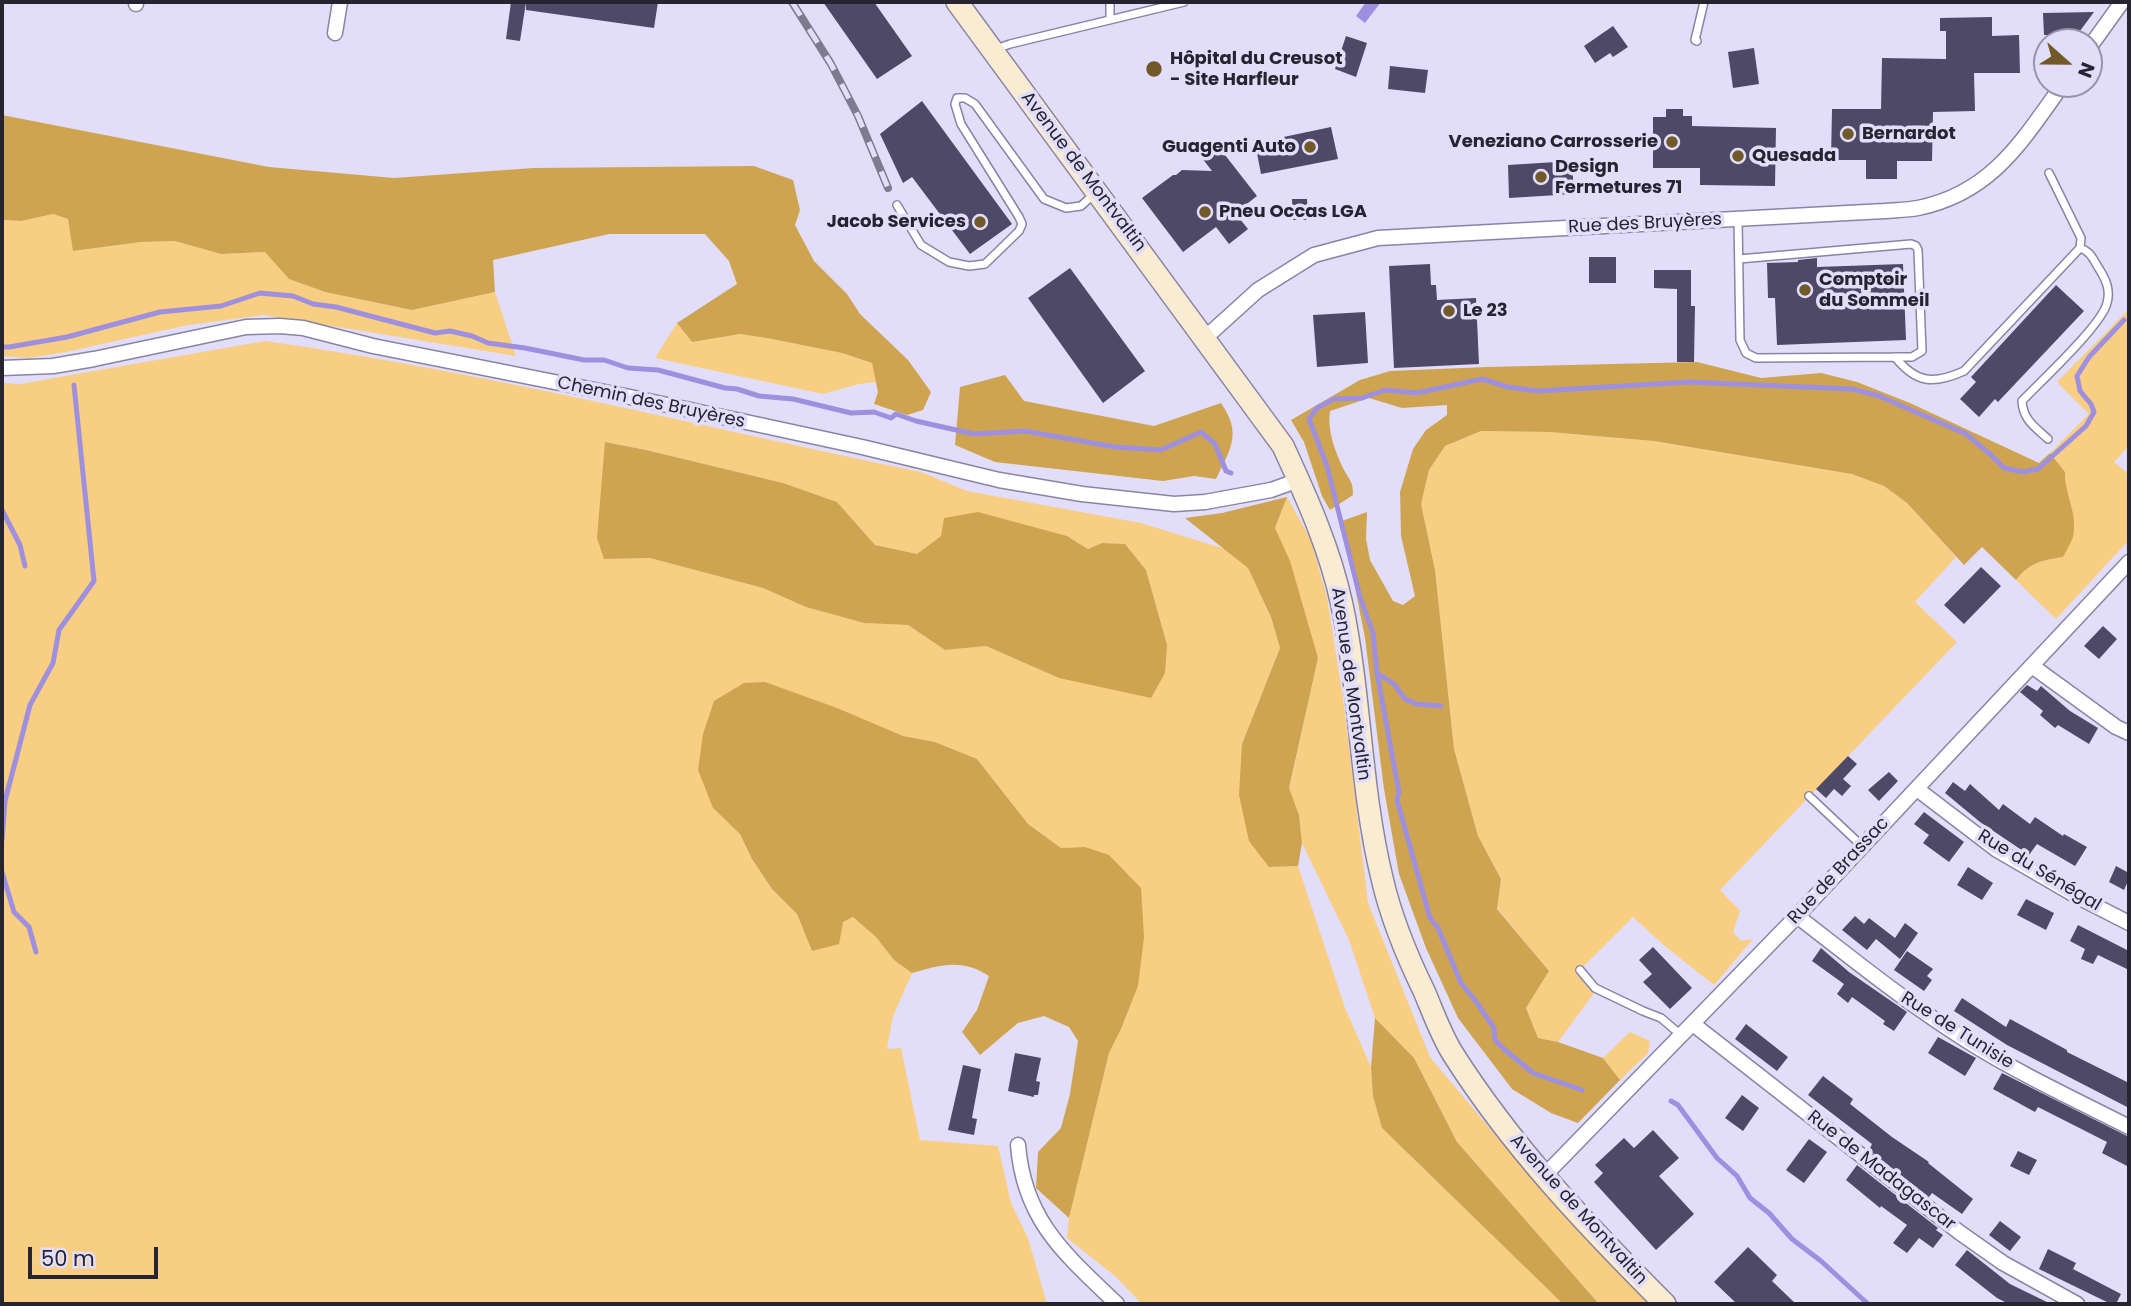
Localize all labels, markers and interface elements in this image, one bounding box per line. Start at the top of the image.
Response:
north arrow [2033,28,2103,98]
place label: Hôpital du Creusot - Site Harfleur [1170,48,1342,90]
text: N [2071,58,2101,81]
marker: Hôpital du Creusot - Site Harfleur [1144,59,1164,79]
street label: Avenue de Montvaltin [1016,88,1150,256]
place label: Bernardot [1862,123,1956,145]
marker: Bernardot [1840,126,1856,142]
place label: Veneziano Carrosserie [1449,131,1658,153]
marker: Veneziano Carrosserie [1664,134,1680,150]
place label: Guagenti Auto [1162,136,1296,158]
marker: Guagenti Auto [1302,139,1318,155]
place label: Quesada [1752,145,1836,167]
marker: Quesada [1730,148,1746,164]
place label: Design Fermetures 71 [1555,156,1682,198]
marker: Design Fermetures 71 [1533,169,1549,185]
place label: Pneu Occas LGA [1219,201,1367,223]
marker: Pneu Occas LGA [1197,204,1213,220]
street label: Rue des Bruyères [1568,209,1722,239]
place label: Jacob Services [827,211,966,233]
marker: Jacob Services [972,214,988,230]
place label: Comptoir du Sommeil [1819,269,1930,312]
marker: Comptoir du Sommeil [1797,282,1813,298]
place label: Le 23 [1463,300,1508,322]
marker: Le 23 [1441,303,1457,319]
street label: Chemin des Bruyères [555,373,747,433]
street label: Avenue de Montvaltin [1326,586,1374,782]
street label: Rue de Brassac [1784,813,1894,929]
street label: Rue du Sénégal [1973,826,2105,916]
street label: Rue de Tunisie [1897,988,2017,1074]
street label: Rue de Madagascar [1803,1106,1959,1236]
street label: Avenue de Montvaltin [1505,1130,1651,1290]
scale bar [32,1232,161,1276]
text: 50 m [41,1244,95,1273]

